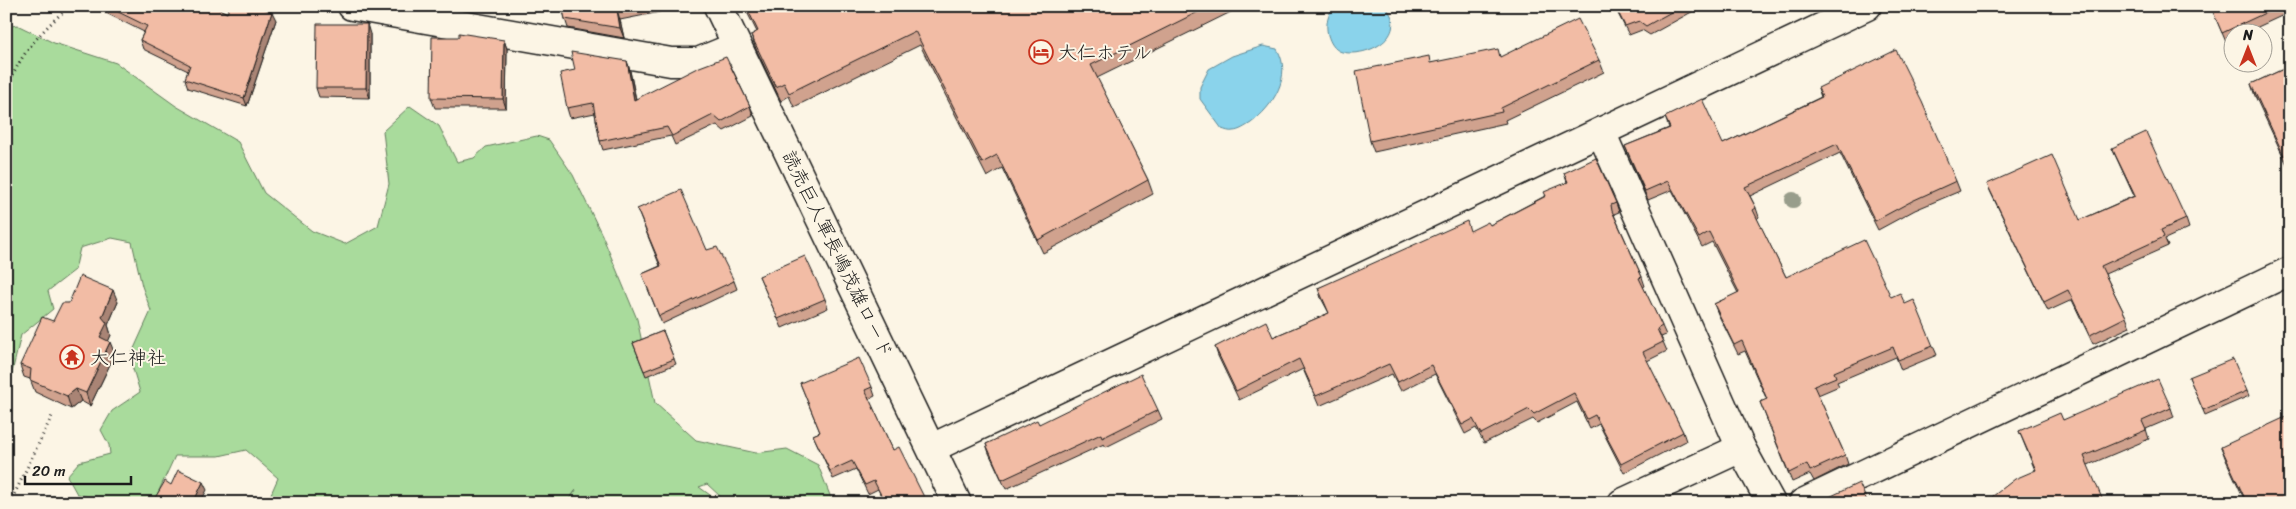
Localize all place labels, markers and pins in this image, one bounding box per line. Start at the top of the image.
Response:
place label: 大仁ホテル [1058,36,1152,69]
hotel icon: 大仁ホテル [1028,39,1054,65]
place label: 大仁神社 [90,341,166,374]
temple icon: 大仁神社 [59,344,85,370]

